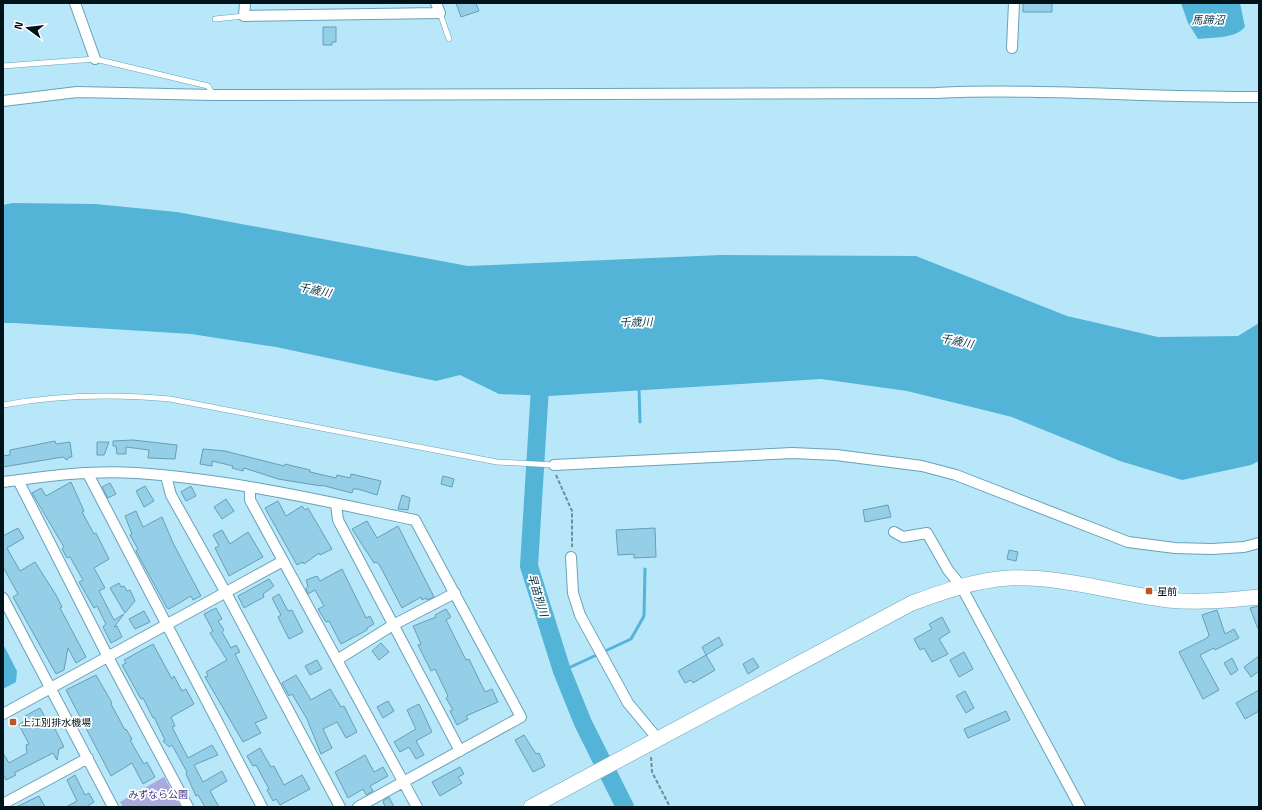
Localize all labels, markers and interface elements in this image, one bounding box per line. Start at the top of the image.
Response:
north arrow [8,8,48,48]
water label: 馬蹄沼 [1192,12,1226,28]
text: N [10,20,27,31]
water label: 千歳川 [297,279,334,301]
water label: 千歳川 [619,314,654,330]
water label: 千歳川 [939,330,976,352]
water label: 早苗別川 [524,572,552,619]
place label: 星前 [1157,584,1177,599]
marker: 星前 [1144,586,1154,596]
place label: 上江別排水機場 [21,715,91,730]
marker: 上江別排水機場 [8,717,18,727]
park label: みずなら公園 [128,787,188,802]

